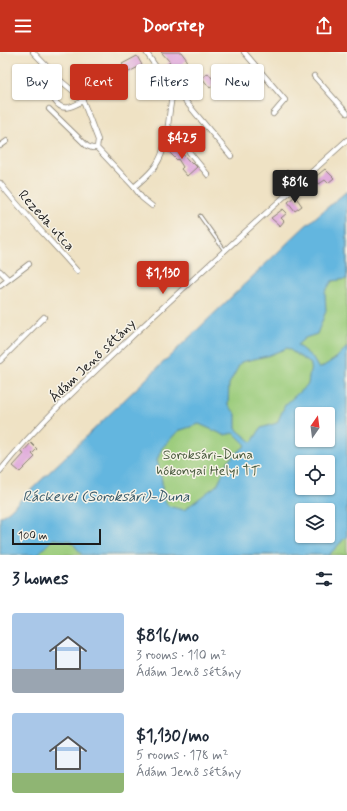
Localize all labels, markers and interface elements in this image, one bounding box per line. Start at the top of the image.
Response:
text: Doorstep [142,14,205,38]
icon: menu [12,15,34,37]
icon: share [313,15,335,37]
chip: Buy [12,64,62,100]
chip: Rent [70,64,128,100]
chip: Filters [136,64,203,100]
chip: New [211,64,264,100]
pin: $425 [158,126,206,160]
text: $425 [167,130,197,147]
pin: $816 [271,170,319,204]
text: $816 [282,174,308,191]
street label: Rezeda utca [14,186,79,255]
pin: $1,130 [130,261,196,295]
text: $1,130 [146,265,180,282]
street label: Ádám Jenő sétány [46,315,140,407]
north arrow [295,407,335,447]
map controls [295,407,335,543]
park label: Soroksári-Duna hókonyai Helyi TT [156,446,260,480]
button: locate [295,455,335,495]
water label: Ráckevei (Soroksári)-Duna [22,487,190,507]
button: layers [295,503,335,543]
scale bar [12,527,101,546]
text: 100 m [18,529,48,543]
text: 3 homes [12,568,69,590]
icon: filters [313,568,335,590]
text: $816/mo [136,625,199,647]
icon: home [44,629,92,677]
text: 3 rooms · 110 m² [136,647,226,664]
text: Ádám Jenő sétány [136,664,241,681]
text: $1,130/mo [136,725,209,747]
icon: home [44,729,92,777]
text: 5 rooms · 178 m² [136,747,228,764]
text: Ádám Jenő sétány [136,764,241,781]

